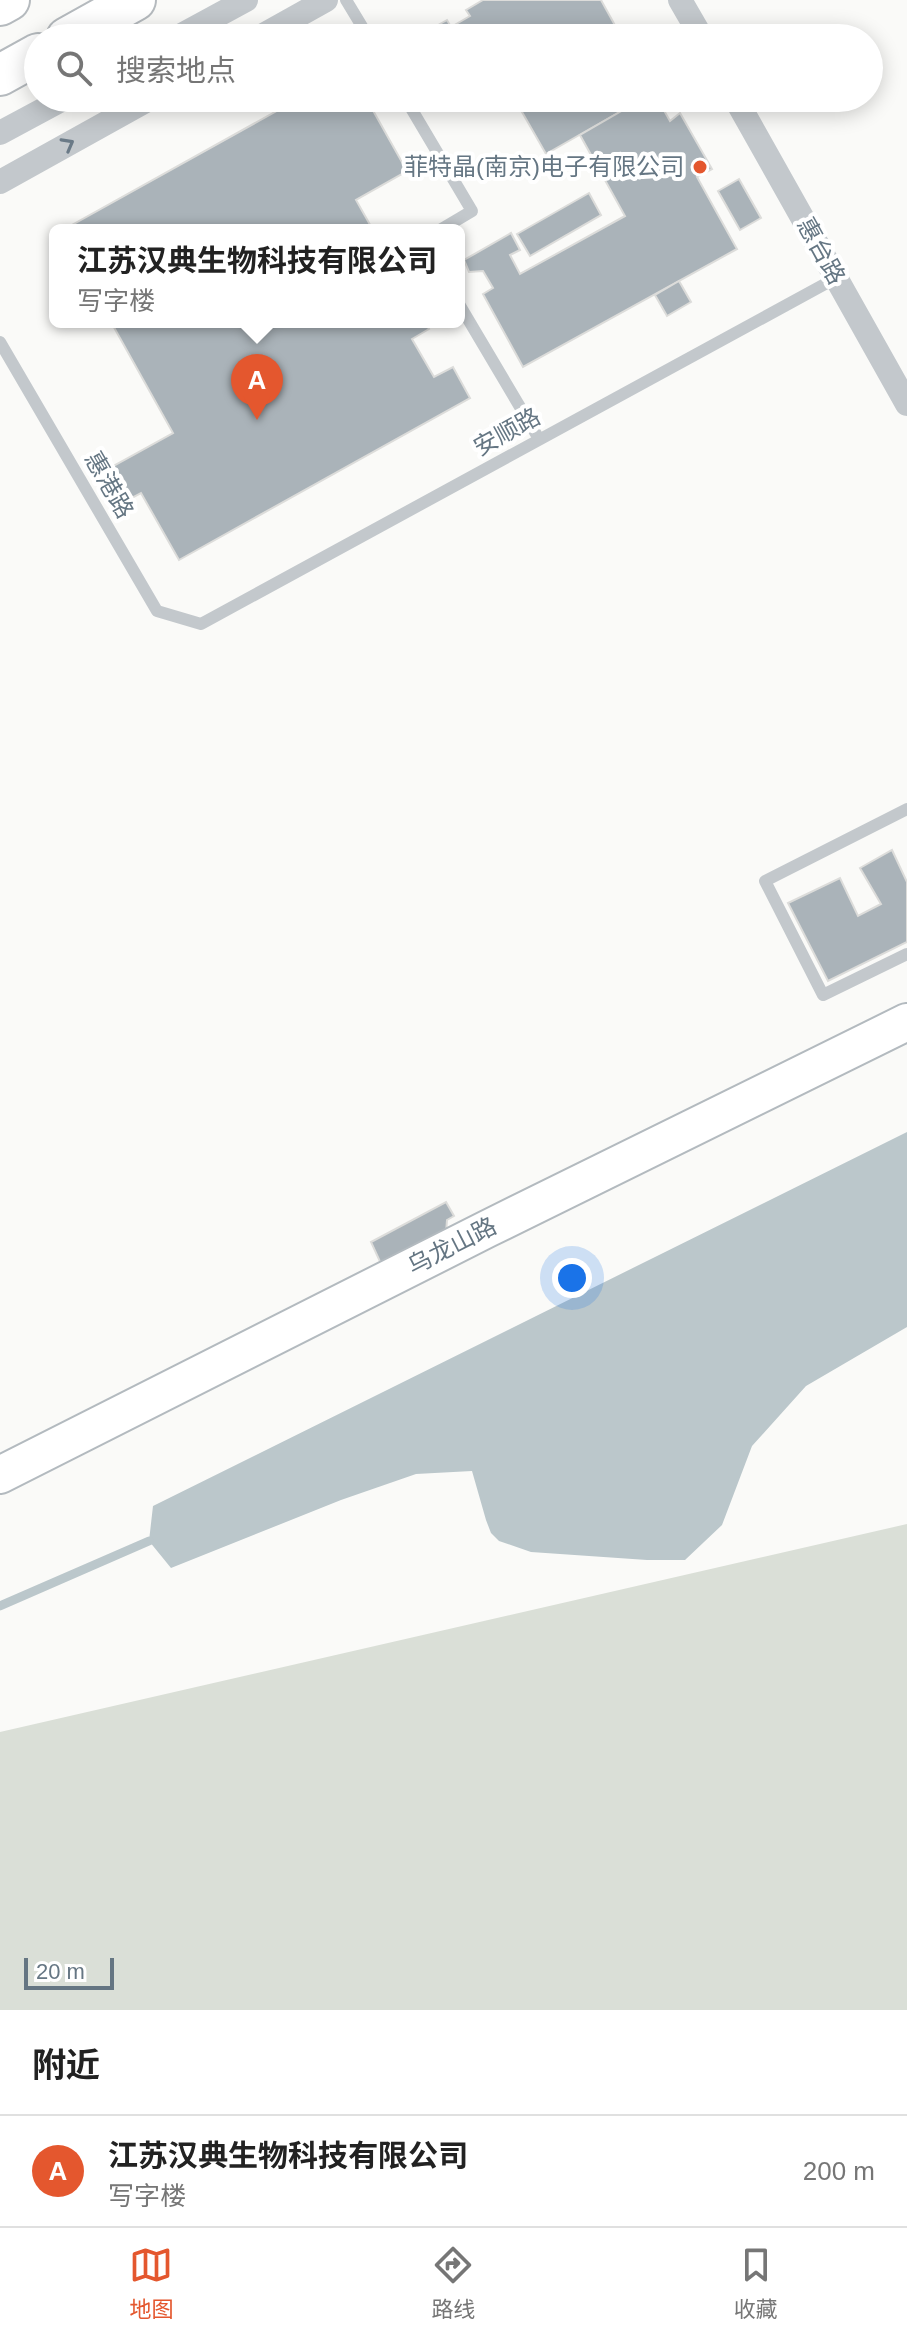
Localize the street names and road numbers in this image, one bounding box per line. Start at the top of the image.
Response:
street label: 惠台路 [792,213,851,289]
street label: 安顺路 [469,402,545,461]
street label: 惠港路 [80,447,139,523]
street label: 乌龙山路 [403,1212,501,1279]

